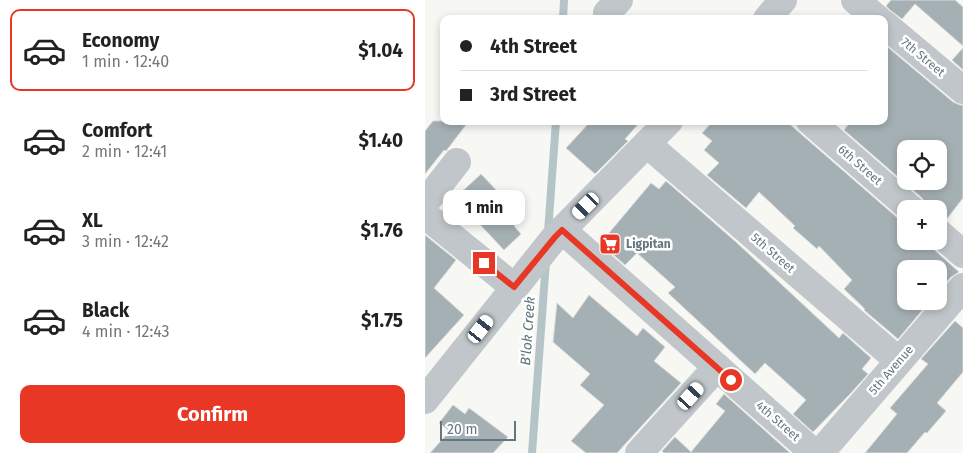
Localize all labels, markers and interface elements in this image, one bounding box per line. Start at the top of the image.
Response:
icon: car [22,28,67,73]
text: Economy [82,29,159,52]
text: 4th Street [490,35,577,58]
street label: 7th Street [898,35,948,80]
text: $1.04 [358,39,403,62]
text: 1 min · 12:40 [82,52,169,71]
text: 3rd Street [490,83,576,106]
icon: car [22,118,67,163]
text: Comfort [82,119,152,142]
text: $1.40 [358,129,403,152]
map controls [897,140,947,310]
button: locate [897,140,947,190]
text: 2 min · 12:41 [82,142,167,161]
street label: 6th Street [835,142,885,188]
callout: 1 min [443,190,525,226]
car [570,190,601,222]
text: 1 min [465,198,503,217]
button: + [897,200,947,250]
icon: car [22,208,67,253]
text: XL [82,209,103,232]
text: $1.76 [361,219,403,242]
street label: 5th Street [748,230,798,276]
text: 3 min · 12:42 [82,232,169,251]
supermarket icon: Ligpitan [598,232,622,256]
place label: Ligpitan [626,237,671,251]
route end [473,252,495,274]
button: − [897,260,947,310]
water label: B'lok Creek [517,296,539,366]
icon: car [22,298,67,343]
text: Black [82,299,129,322]
text: $1.75 [361,309,403,332]
car [465,313,496,345]
text: 4 min · 12:43 [82,322,170,341]
street label: 5th Avenue [866,343,916,397]
route start [720,369,742,391]
car [675,380,706,412]
button: Confirm [20,385,405,443]
street label: 4th Street [753,398,803,444]
scale bar [440,418,516,441]
text: 20 m [447,421,477,438]

